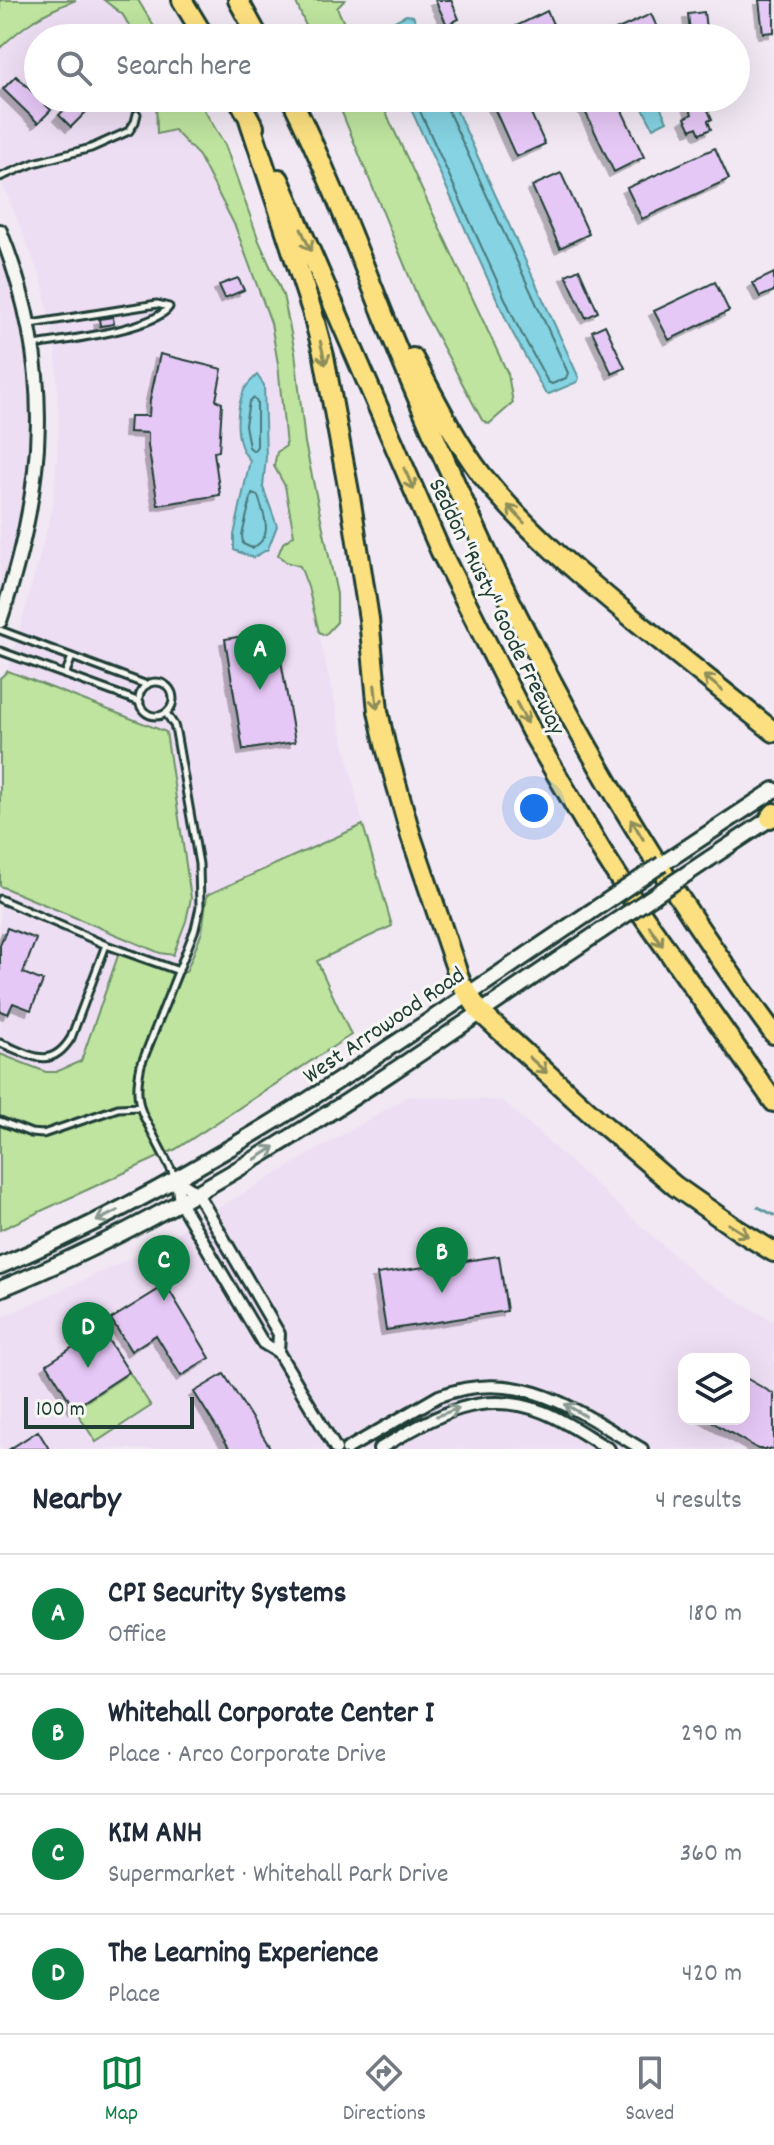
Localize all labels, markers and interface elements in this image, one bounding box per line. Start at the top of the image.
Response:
search box [24,24,750,112]
icon: search [52,46,96,90]
text: Search here [116,47,252,90]
one-way arrow [300,227,315,252]
one-way arrow [316,340,331,366]
one-way arrow [402,466,417,491]
street label: Seddon "Rusty" Goode Freeway [418,473,573,743]
one-way arrow [506,504,525,524]
pin: A [234,624,286,690]
one-way arrow [703,674,724,692]
one-way arrow [369,683,384,710]
one-way arrow [514,700,530,724]
your location [514,788,554,828]
one-way arrow [629,818,645,841]
one-way arrow [648,924,664,946]
street label: West Arrowood Road [297,960,472,1093]
one-way arrow [527,1055,547,1073]
one-way arrow [253,1145,276,1161]
one-way arrow [96,1208,120,1224]
one-way arrow [726,1222,749,1238]
pin: B [416,1227,468,1293]
pin: C [138,1235,190,1301]
pin: D [62,1302,114,1368]
map controls [678,1353,750,1425]
button: layers [678,1353,750,1425]
scale bar [24,1393,194,1429]
text: 100 m [36,1395,85,1426]
one-way arrow [563,1402,587,1417]
one-way arrow [435,1404,460,1419]
text: Nearby [32,1477,121,1526]
text: 4 results [655,1483,742,1520]
text: CPI Security Systems [108,1574,346,1617]
text: A [51,1596,65,1633]
text: 180 m [688,1596,742,1633]
text: Office [108,1617,166,1654]
text: Whitehall Corporate Center I [108,1694,434,1737]
text: B [52,1716,64,1753]
text: 290 m [681,1716,742,1753]
text: Place · Arco Corporate Drive [108,1737,386,1774]
text: KIM ANH [108,1814,202,1857]
text: C [52,1836,64,1873]
text: 360 m [680,1836,742,1873]
text: Supermarket · Whitehall Park Drive [108,1857,448,1894]
text: The Learning Experience [108,1934,378,1977]
text: D [51,1956,65,1993]
text: 420 m [682,1956,742,1993]
text: Place [108,1977,160,2014]
tab: Map [100,2051,144,2130]
tab: Directions [343,2051,426,2130]
tab: Saved [625,2051,674,2130]

